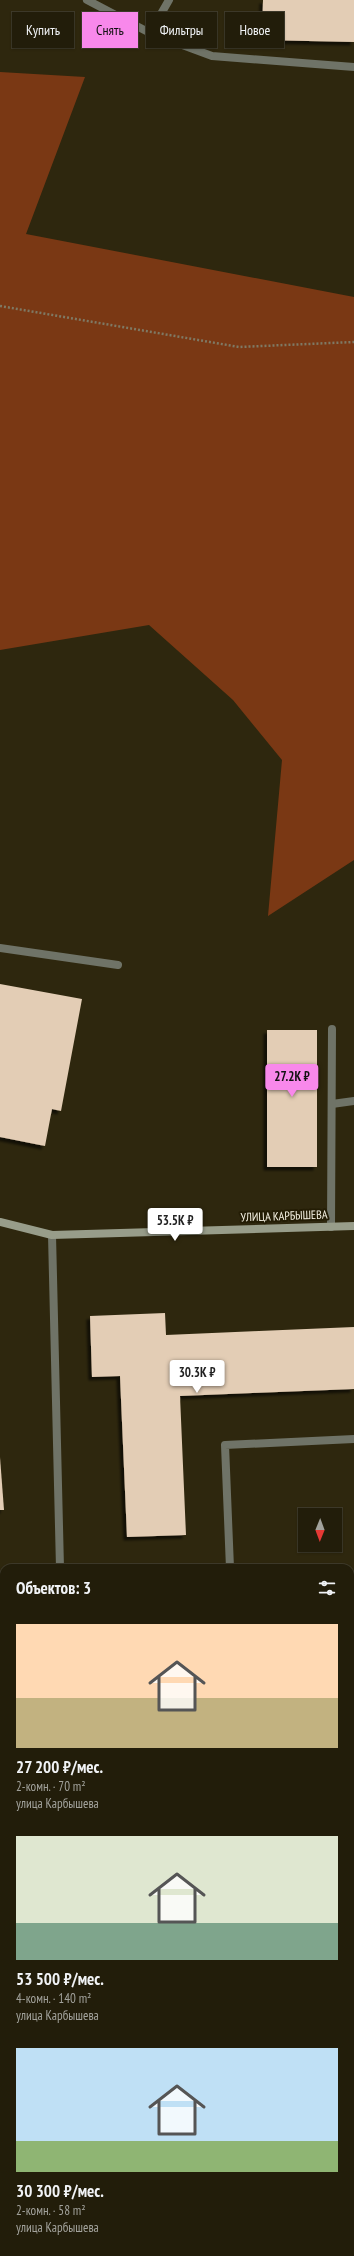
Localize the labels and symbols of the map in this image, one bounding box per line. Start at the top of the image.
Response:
pin: 27.2K ₽ [255,1064,329,1098]
street label: УЛИЦА КАРБЫШЕВА [240,1206,328,1225]
pin: 53.5K ₽ [138,1208,212,1242]
pin: 30.3K ₽ [160,1360,234,1394]
north arrow [298,1508,342,1552]

